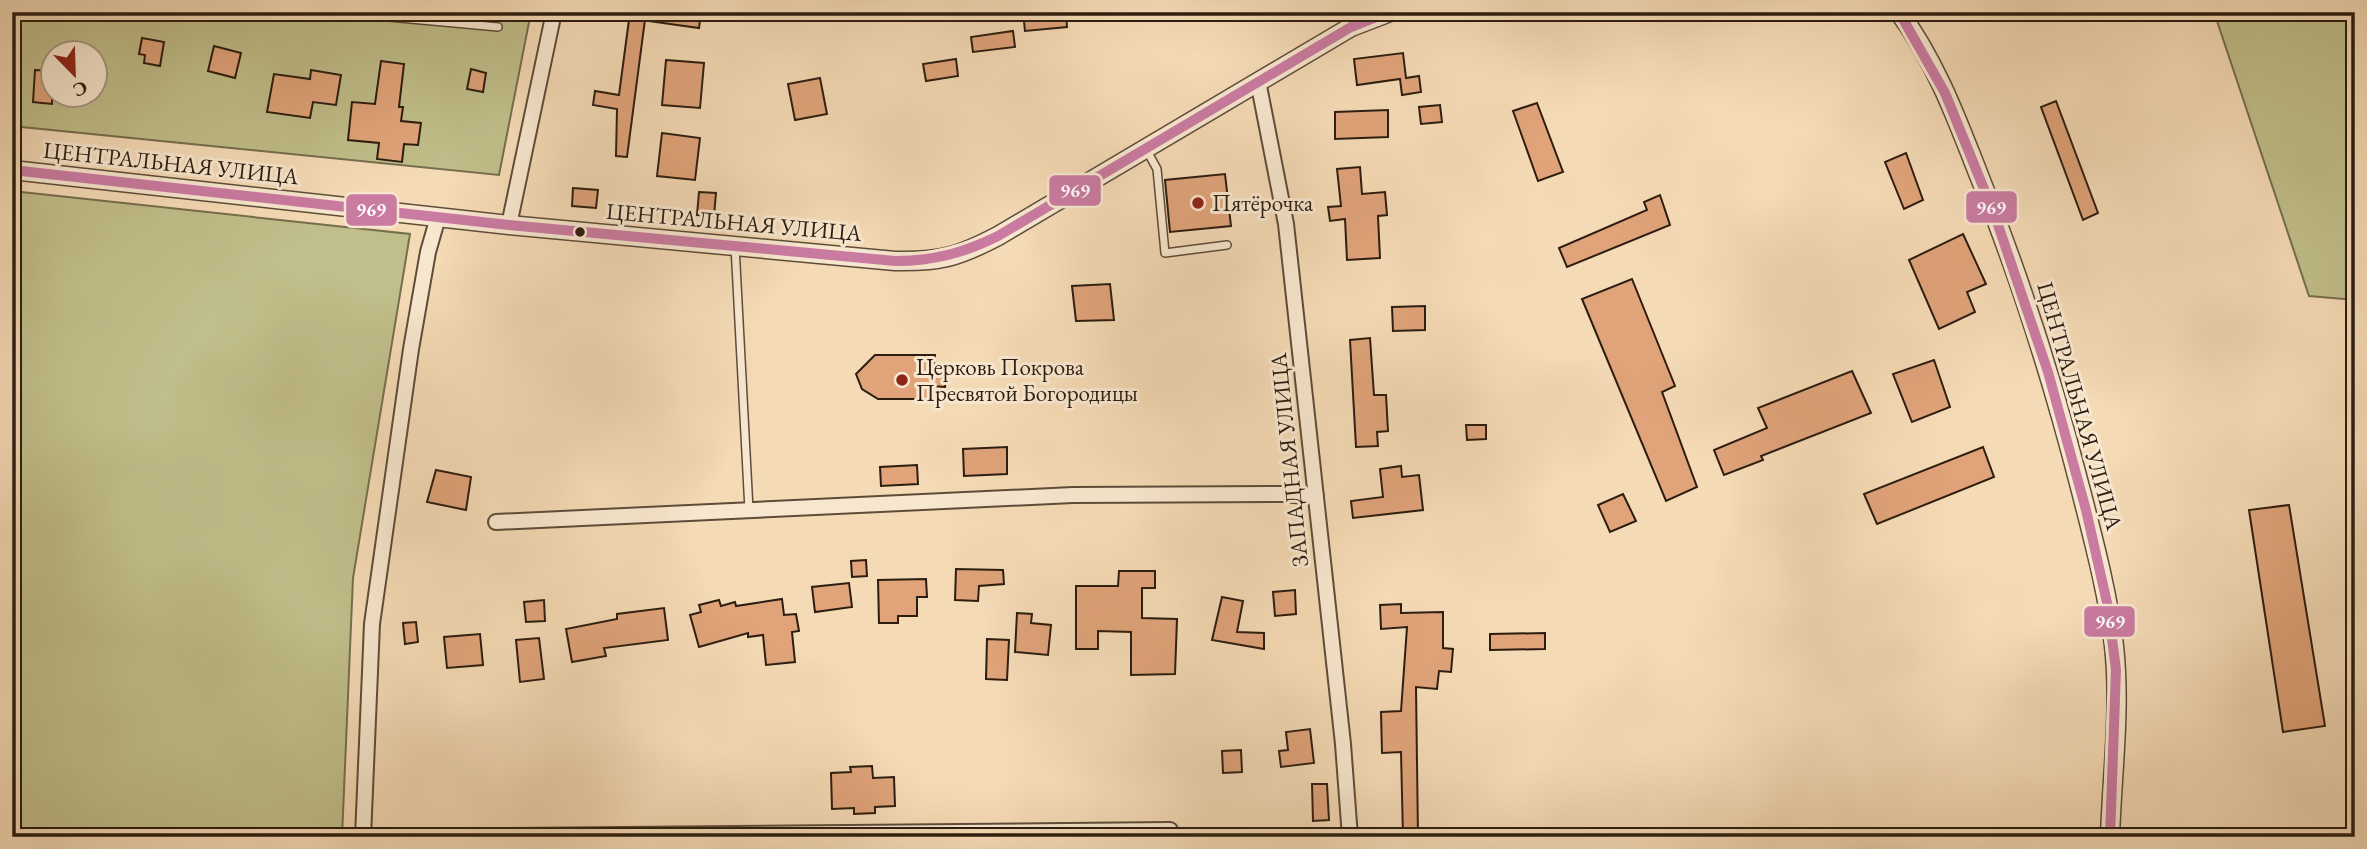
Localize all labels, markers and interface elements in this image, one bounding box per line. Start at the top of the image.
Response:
north arrow [38,38,108,108]
text: С [69,75,92,103]
street label: ЦЕНТРАЛЬНАЯ УЛИЦА [42,135,301,191]
line badge: 969 [1048,174,1102,207]
text: 969 [1060,178,1090,203]
place label: Пятёрочка [1212,188,1314,218]
line badge: 969 [1965,190,2018,224]
line badge: 969 [345,193,398,227]
marker: Пятёрочка [1190,195,1206,211]
text: 969 [1976,195,2006,220]
street label: ЦЕНТРАЛЬНАЯ УЛИЦА [605,196,864,248]
text: 969 [356,197,386,222]
unlabelled marker [573,225,587,239]
street label: ЦЕНТРАЛЬНАЯ УЛИЦА [2030,279,2130,535]
street label: ЗАПАДНАЯ УЛИЦА [1263,350,1315,569]
place label: Церковь Покрова Пресвятой Богородицы [916,352,1138,408]
marker: Церковь Покрова Пресвятой Богородицы [894,372,910,388]
line badge: 969 [2083,605,2136,638]
text: 969 [2095,609,2125,634]

